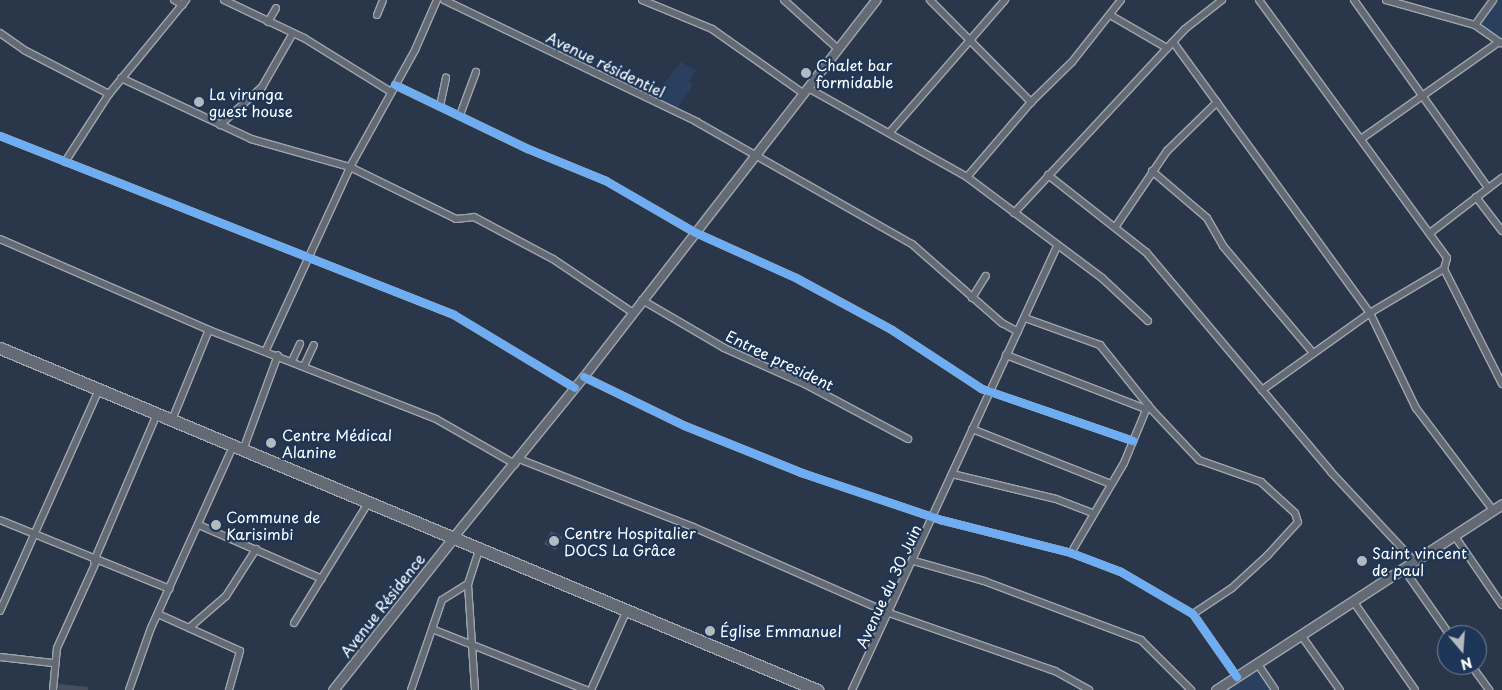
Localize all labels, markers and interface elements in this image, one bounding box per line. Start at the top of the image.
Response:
street label: Avenue résidentiel [544,28,668,100]
place label: Chalet bar formidable [816,55,894,90]
marker: Chalet bar formidable [800,67,812,79]
place label: La virunga guest house [209,84,293,119]
marker: La virunga guest house [193,96,205,108]
street label: Entree president [723,326,837,394]
place label: Centre Médical Alanine [282,425,392,460]
marker: Centre Médical Alanine [264,436,278,450]
place label: Commune de Karisimbi [226,507,320,542]
marker: Commune de Karisimbi [210,519,222,531]
street label: Avenue du 30 Juin [851,521,925,651]
place label: Centre Hospitalier DOCS La Grâce [564,523,697,558]
marker: Centre Hospitalier DOCS La Grâce [548,535,560,547]
place label: Saint vincent de paul [1372,543,1467,578]
street label: Avenue Résidence [336,550,428,660]
marker: Saint vincent de paul [1356,555,1368,567]
place label: Église Emmanuel [720,622,842,640]
marker: Église Emmanuel [704,625,716,637]
north arrow [1437,625,1487,675]
text: N [1458,652,1475,675]

